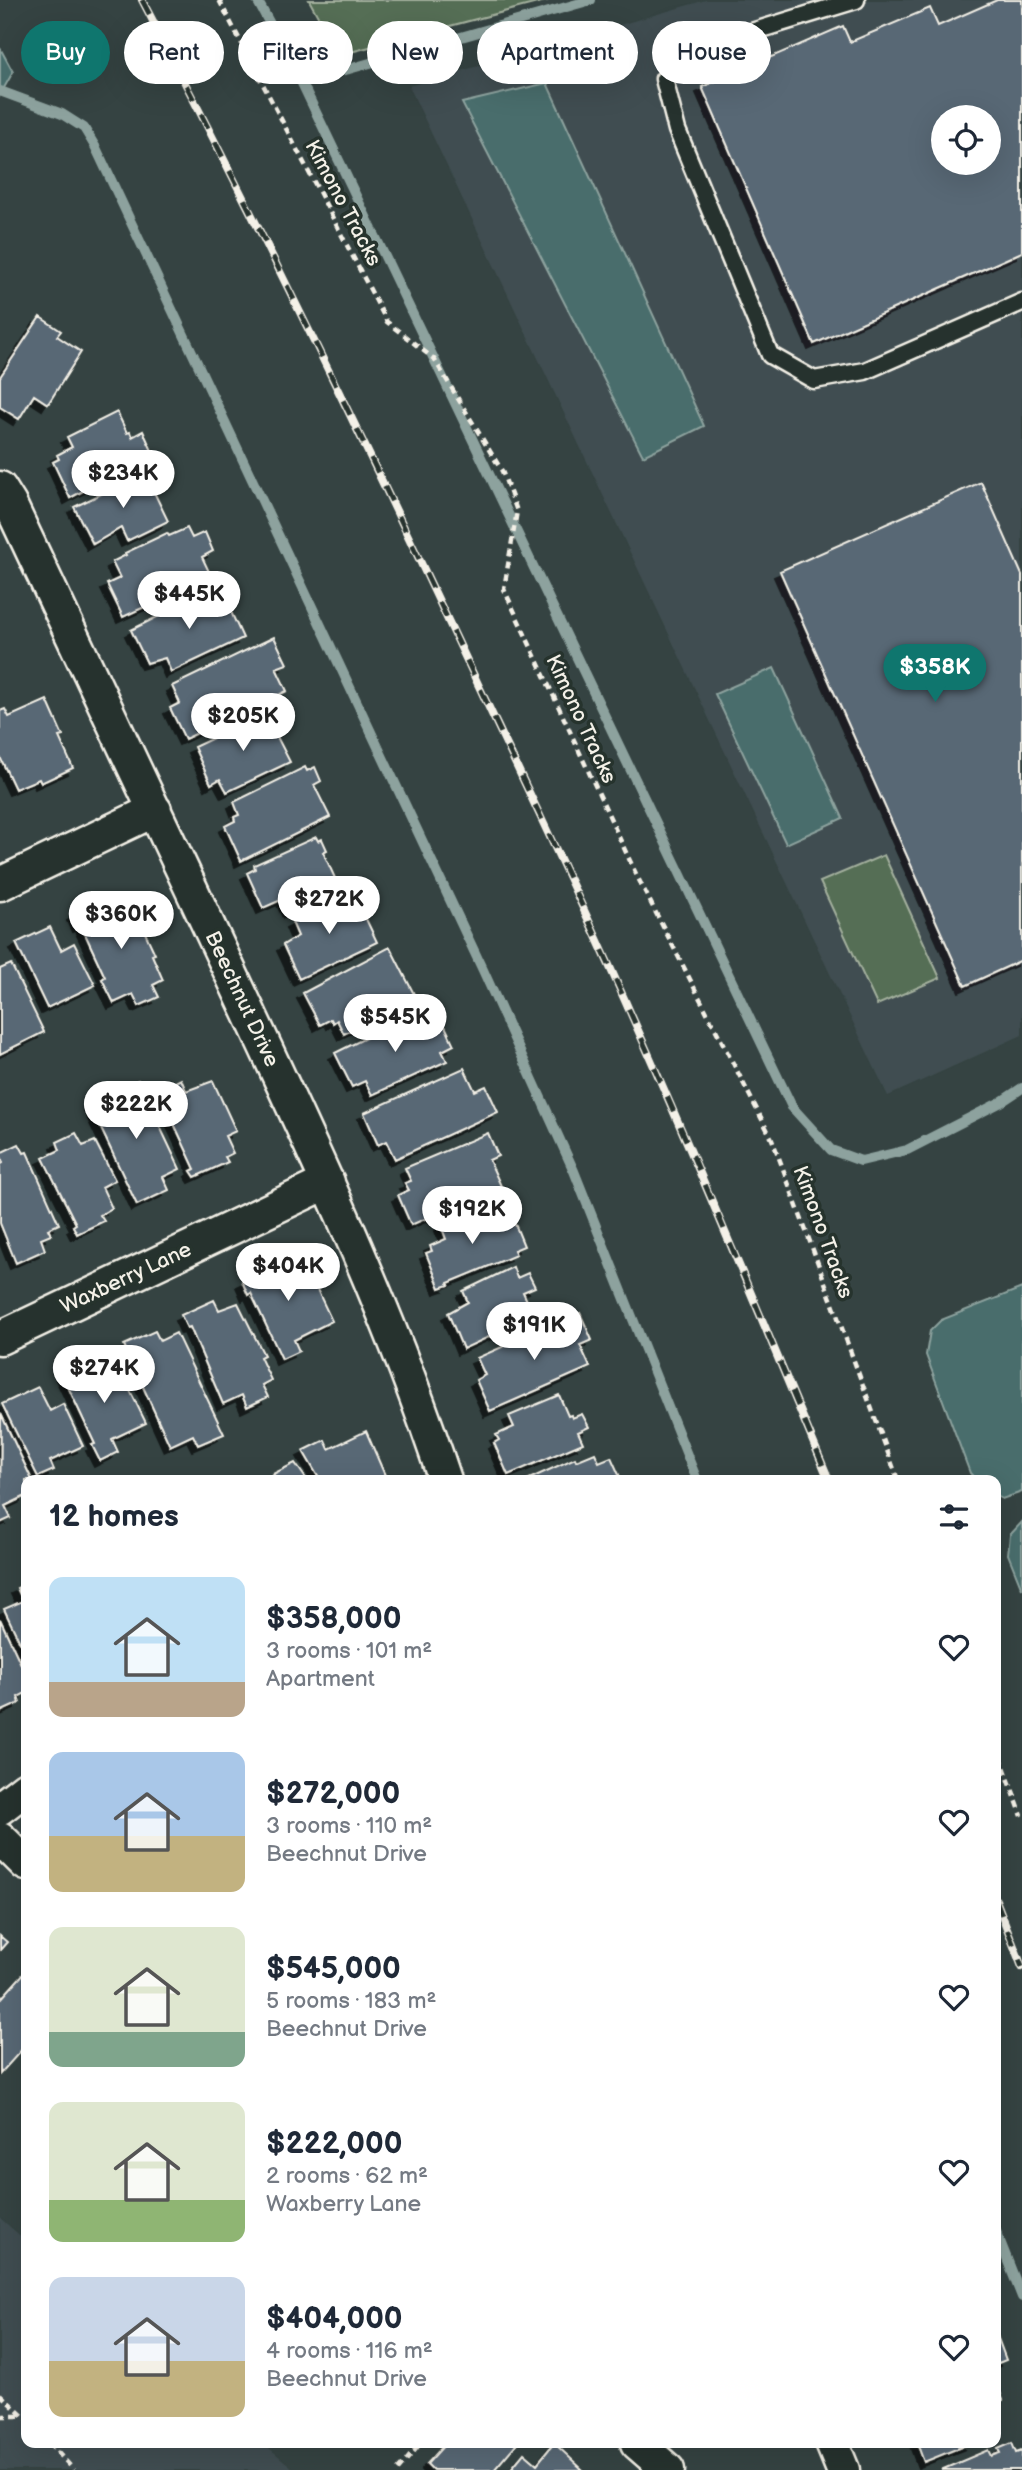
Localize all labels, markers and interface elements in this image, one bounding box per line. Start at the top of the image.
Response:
chip: Buy [21,21,110,84]
chip: Rent [124,21,224,84]
chip: Filters [238,21,353,84]
chip: New [367,21,463,84]
chip: Apartment [477,21,638,84]
chip: House [652,21,771,84]
map controls [931,105,1001,175]
button: locate [931,105,1001,175]
street label: Kimono Tracks [299,136,387,270]
pin: $234K [74,450,172,510]
text: $234K [88,459,158,487]
pin: $445K [140,572,238,631]
text: $445K [153,580,225,608]
pin: $358K [886,644,984,704]
street label: Kimono Tracks [540,651,622,787]
text: $358K [899,653,971,681]
pin: $205K [194,694,292,753]
text: $205K [207,702,279,730]
pin: $272K [280,876,378,936]
text: $272K [294,885,364,913]
pin: $360K [72,892,170,951]
text: $360K [85,900,157,928]
street label: Beechnut Drive [200,927,284,1071]
pin: $545K [346,995,444,1054]
text: $545K [360,1003,430,1031]
pin: $222K [87,1082,185,1141]
text: $222K [100,1090,172,1118]
street label: Kimono Tracks [787,1162,859,1302]
pin: $192K [423,1186,521,1246]
text: $192K [438,1195,506,1223]
street label: Waxberry Lane [57,1237,195,1319]
pin: $404K [239,1244,337,1303]
text: $404K [252,1252,324,1280]
pin: $191K [485,1302,583,1362]
text: $191K [502,1311,566,1339]
pin: $274K [55,1346,153,1405]
text: $274K [69,1354,139,1382]
icon: filters [935,1498,973,1536]
text: 12 homes [49,1499,179,1535]
text: $358,000 [266,1601,401,1637]
icon: home [105,1605,189,1689]
icon: heart [935,1628,973,1666]
text: 3 rooms · 101 m² [266,1637,432,1665]
text: Apartment [266,1665,375,1693]
text: $272,000 [266,1776,400,1812]
icon: home [105,1780,189,1864]
icon: heart [935,1803,973,1841]
text: 3 rooms · 110 m² [266,1812,432,1840]
text: Beechnut Drive [266,1840,427,1868]
text: $545,000 [266,1951,401,1987]
icon: home [105,1955,189,2039]
icon: heart [935,1978,973,2016]
text: 5 rooms · 183 m² [266,1987,436,2015]
text: Beechnut Drive [266,2015,427,2043]
text: $222,000 [266,2126,402,2162]
icon: home [105,2130,189,2214]
icon: heart [935,2153,973,2191]
text: 2 rooms · 62 m² [266,2162,428,2190]
text: Waxberry Lane [266,2190,421,2218]
text: $404,000 [266,2301,403,2337]
icon: home [105,2305,189,2389]
icon: heart [935,2328,973,2366]
text: 4 rooms · 116 m² [266,2337,433,2365]
text: Beechnut Drive [266,2365,427,2393]

